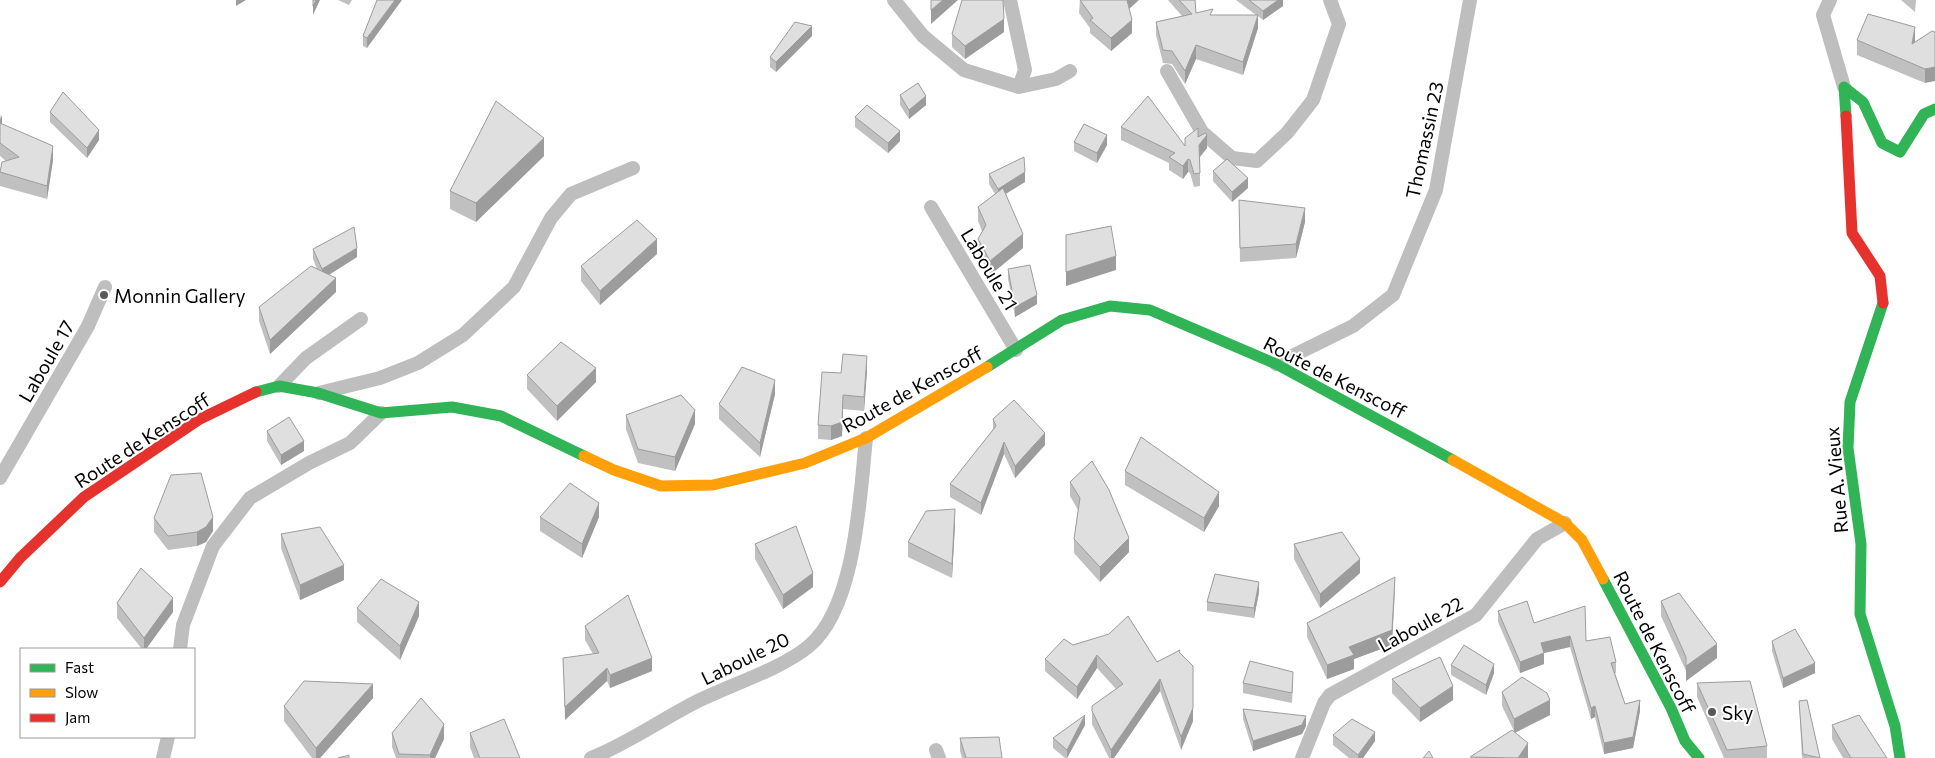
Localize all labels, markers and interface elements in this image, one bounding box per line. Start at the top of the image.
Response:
street label: Thomassin 23 [1400,79,1448,201]
street label: Laboule 21 [957,224,1023,314]
place label: Monnin Gallery [114,284,246,307]
marker: Monnin Gallery [98,289,110,301]
street label: Laboule 17 [13,316,79,406]
street label: Route de Kenscoff [1260,331,1410,423]
street label: Route de Kenscoff [838,341,987,437]
street label: Route de Kenscoff [70,387,214,492]
street label: Rue A. Vieux [1820,426,1852,534]
street label: Route de Kenscoff [1609,567,1701,717]
street label: Laboule 22 [1374,591,1466,657]
street label: Laboule 20 [697,627,793,689]
legend [20,648,195,738]
text: Fast [65,658,94,676]
text: Slow [65,683,98,701]
place label: Sky [1722,701,1753,724]
marker: Sky [1706,706,1718,718]
text: Jam [65,708,90,726]

